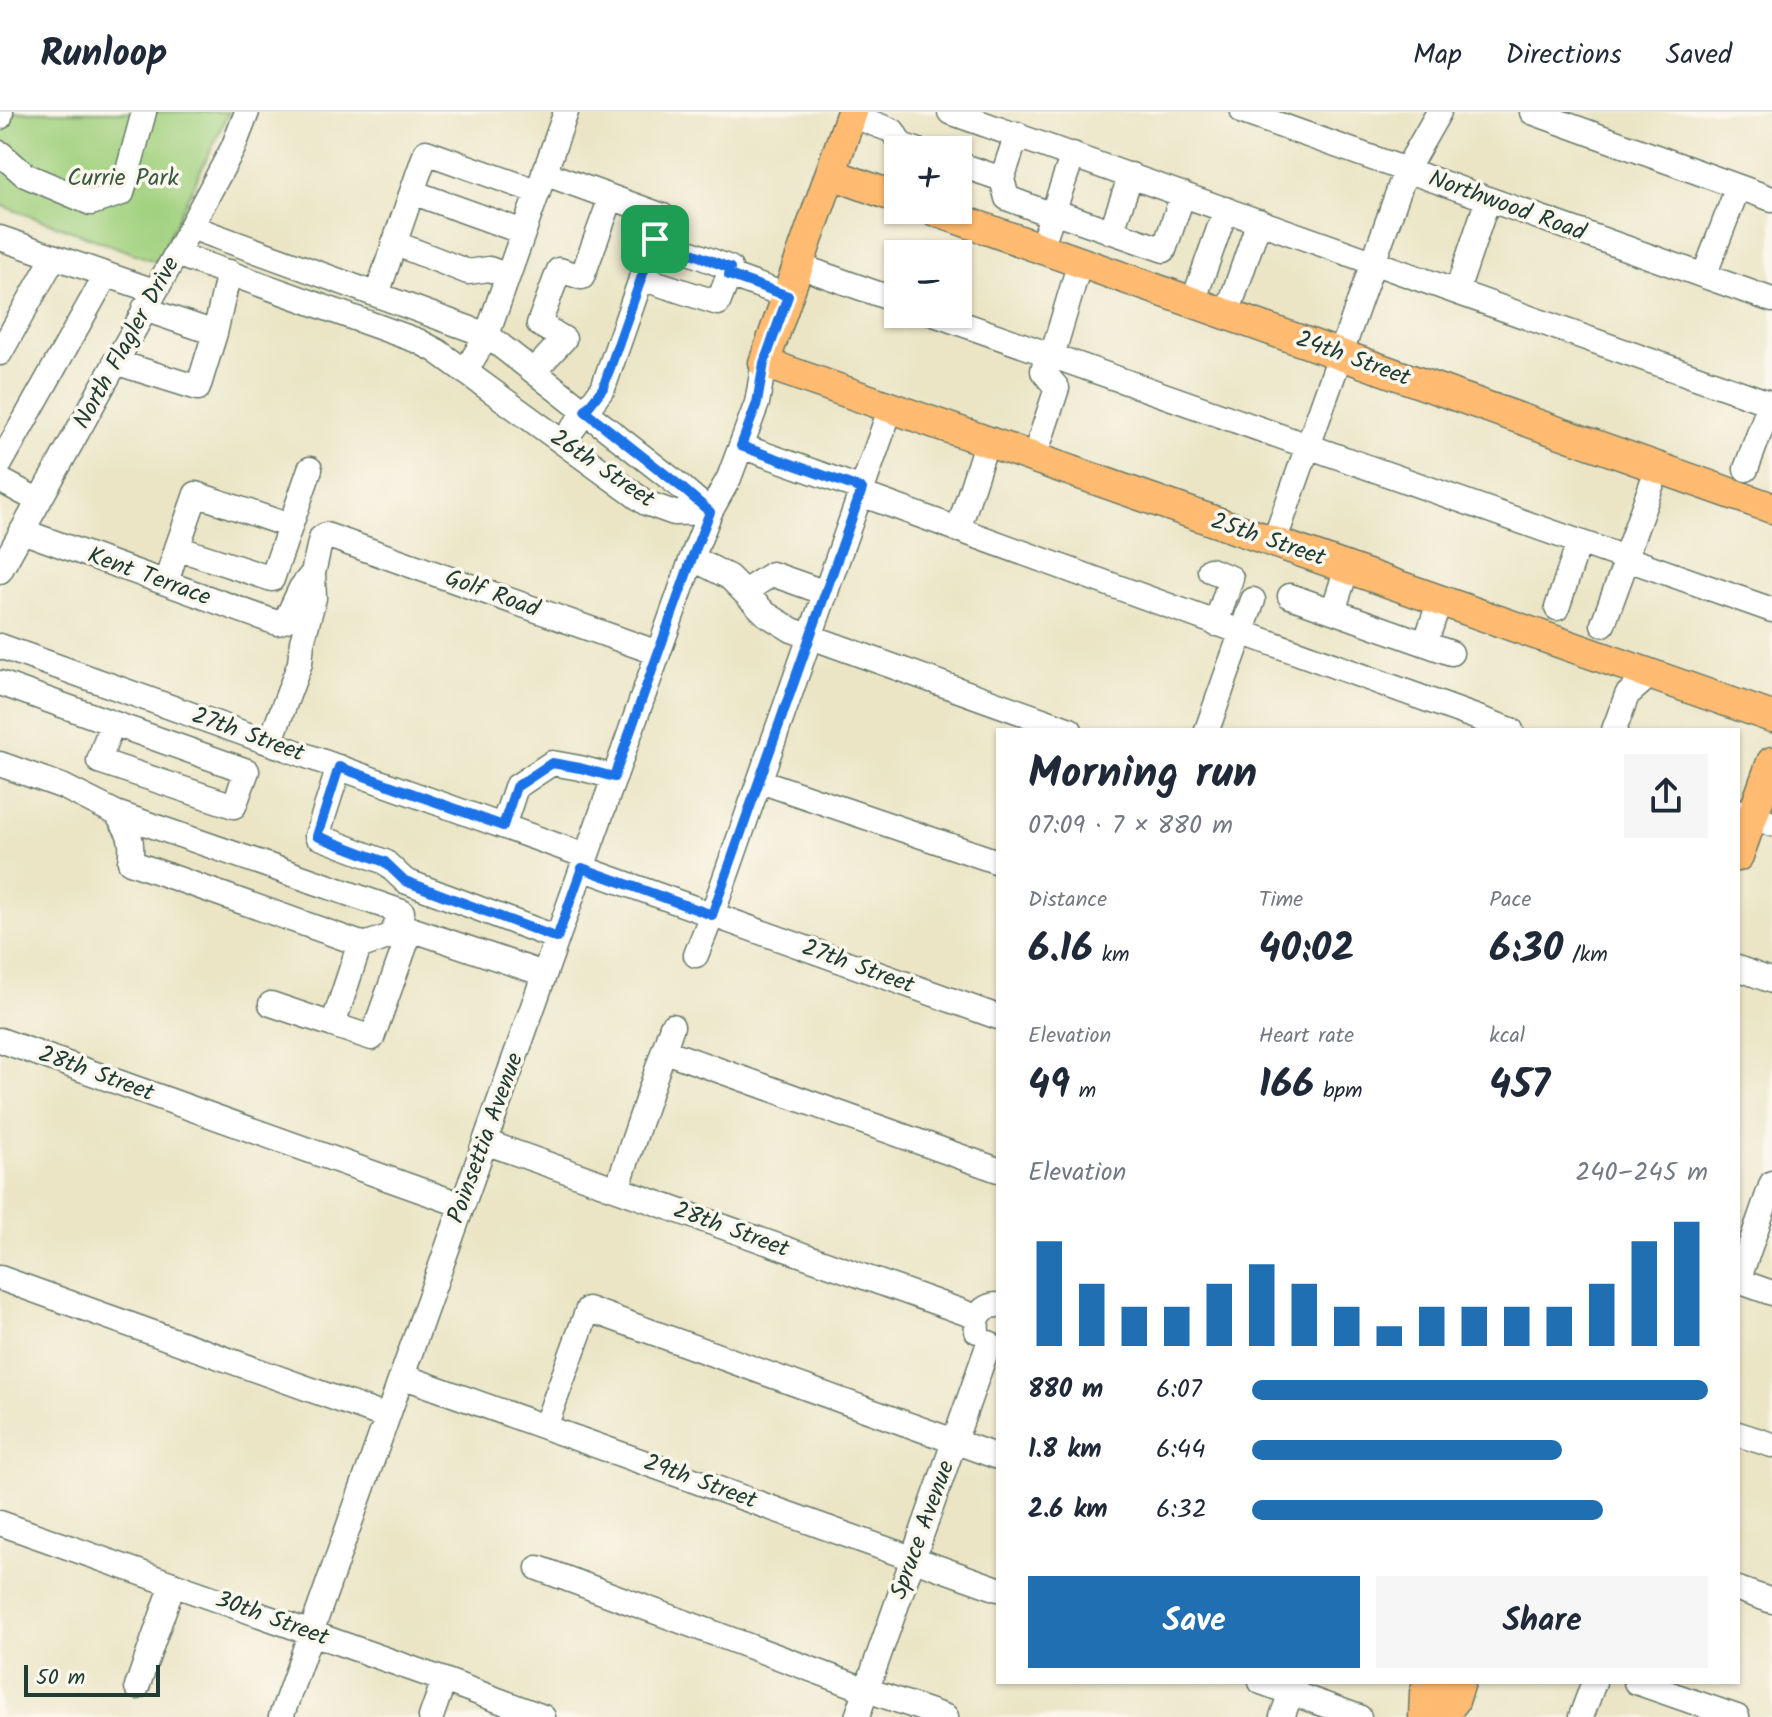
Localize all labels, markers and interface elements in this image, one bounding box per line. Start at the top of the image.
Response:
text: Runloop [40,25,168,85]
text: Map [1413,33,1462,78]
text: Directions [1506,33,1622,78]
text: Saved [1666,33,1732,78]
map controls [884,136,972,328]
button: + [884,136,972,224]
park label: Currie Park [67,159,179,198]
street label: Northwood Road [1423,159,1592,253]
pin [621,205,689,273]
icon: arrive [633,217,677,261]
button: − [884,240,972,328]
street label: North Flagler Drive [63,249,191,437]
street label: 24th Street [1290,320,1417,398]
street label: 26th Street [541,419,663,519]
street label: 25th Street [1205,502,1331,578]
street label: Kent Terrace [82,537,216,617]
street label: Golf Road [439,559,546,629]
street label: 27th Street [186,697,311,774]
text: Morning run [1028,740,1257,810]
button: share [1624,754,1708,838]
text: 07:09 · 7 × 880 m [1028,805,1233,847]
text: Distance [1028,883,1107,918]
text: Time [1259,883,1303,918]
text: Pace [1489,883,1531,918]
text: 6.16 [1028,918,1093,982]
text: 40:02 [1259,918,1355,982]
text: 6:30 [1489,918,1563,982]
street label: 27th Street [796,929,921,1006]
text: km [1093,938,1130,973]
text: /km [1563,938,1608,973]
text: Elevation [1028,1019,1111,1054]
text: Heart rate [1259,1019,1354,1054]
text: kcal [1489,1019,1525,1054]
street label: 28th Street [32,1035,160,1113]
street label: Poinsettia Avenue [437,1047,535,1229]
text: 49 [1028,1054,1070,1118]
text: 166 [1259,1054,1314,1118]
text: 457 [1489,1054,1550,1118]
text: m [1070,1074,1096,1109]
text: bpm [1314,1074,1363,1109]
text: Elevation [1028,1152,1126,1194]
text: 240–245 m [1575,1152,1708,1194]
street label: 28th Street [667,1191,795,1269]
text: 880 m [1028,1369,1103,1411]
text: 6:07 [1156,1369,1202,1411]
text: 1.8 km [1028,1429,1101,1471]
text: 6:44 [1156,1429,1206,1471]
street label: 29th Street [638,1443,763,1521]
street label: Spruce Avenue [880,1455,966,1605]
text: 2.6 km [1028,1489,1108,1531]
text: 6:32 [1156,1489,1207,1531]
button: Save [1028,1576,1360,1668]
button: Share [1376,1576,1708,1668]
street label: 30th Street [210,1580,335,1658]
scale bar [24,1661,160,1697]
text: 50 m [36,1661,85,1696]

